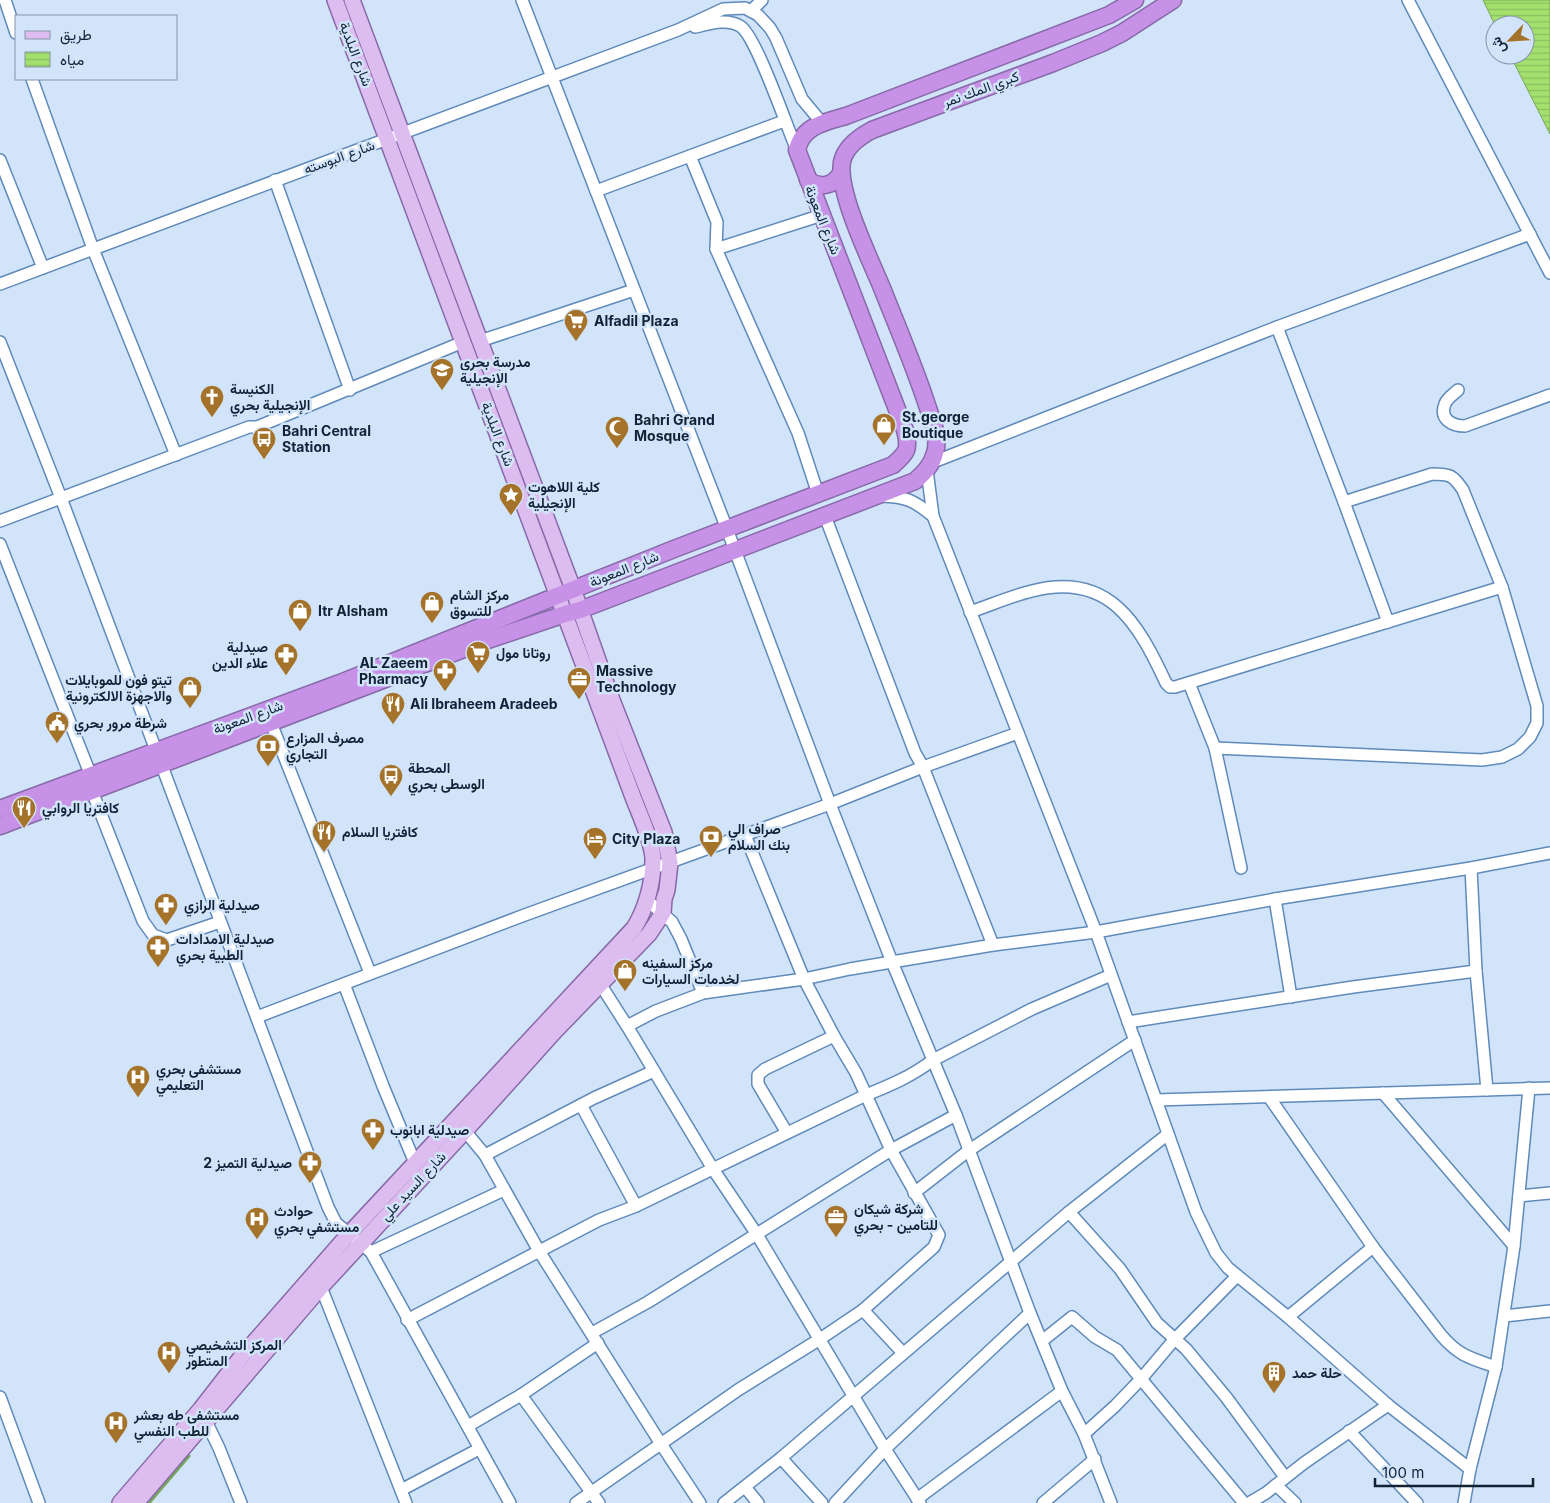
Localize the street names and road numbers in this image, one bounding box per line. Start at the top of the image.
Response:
street label: شارع البلدية [334,19,377,90]
street label: كبري المك نمر [940,67,1023,114]
street label: شارع البوسته [301,136,378,180]
street label: شارع المعونة [799,183,845,258]
street label: شارع البلدية [476,399,519,470]
street label: شارع المعونة [587,547,662,593]
street label: شارع المعونة [211,696,286,740]
street label: شارع السيد علي [376,1147,452,1227]

